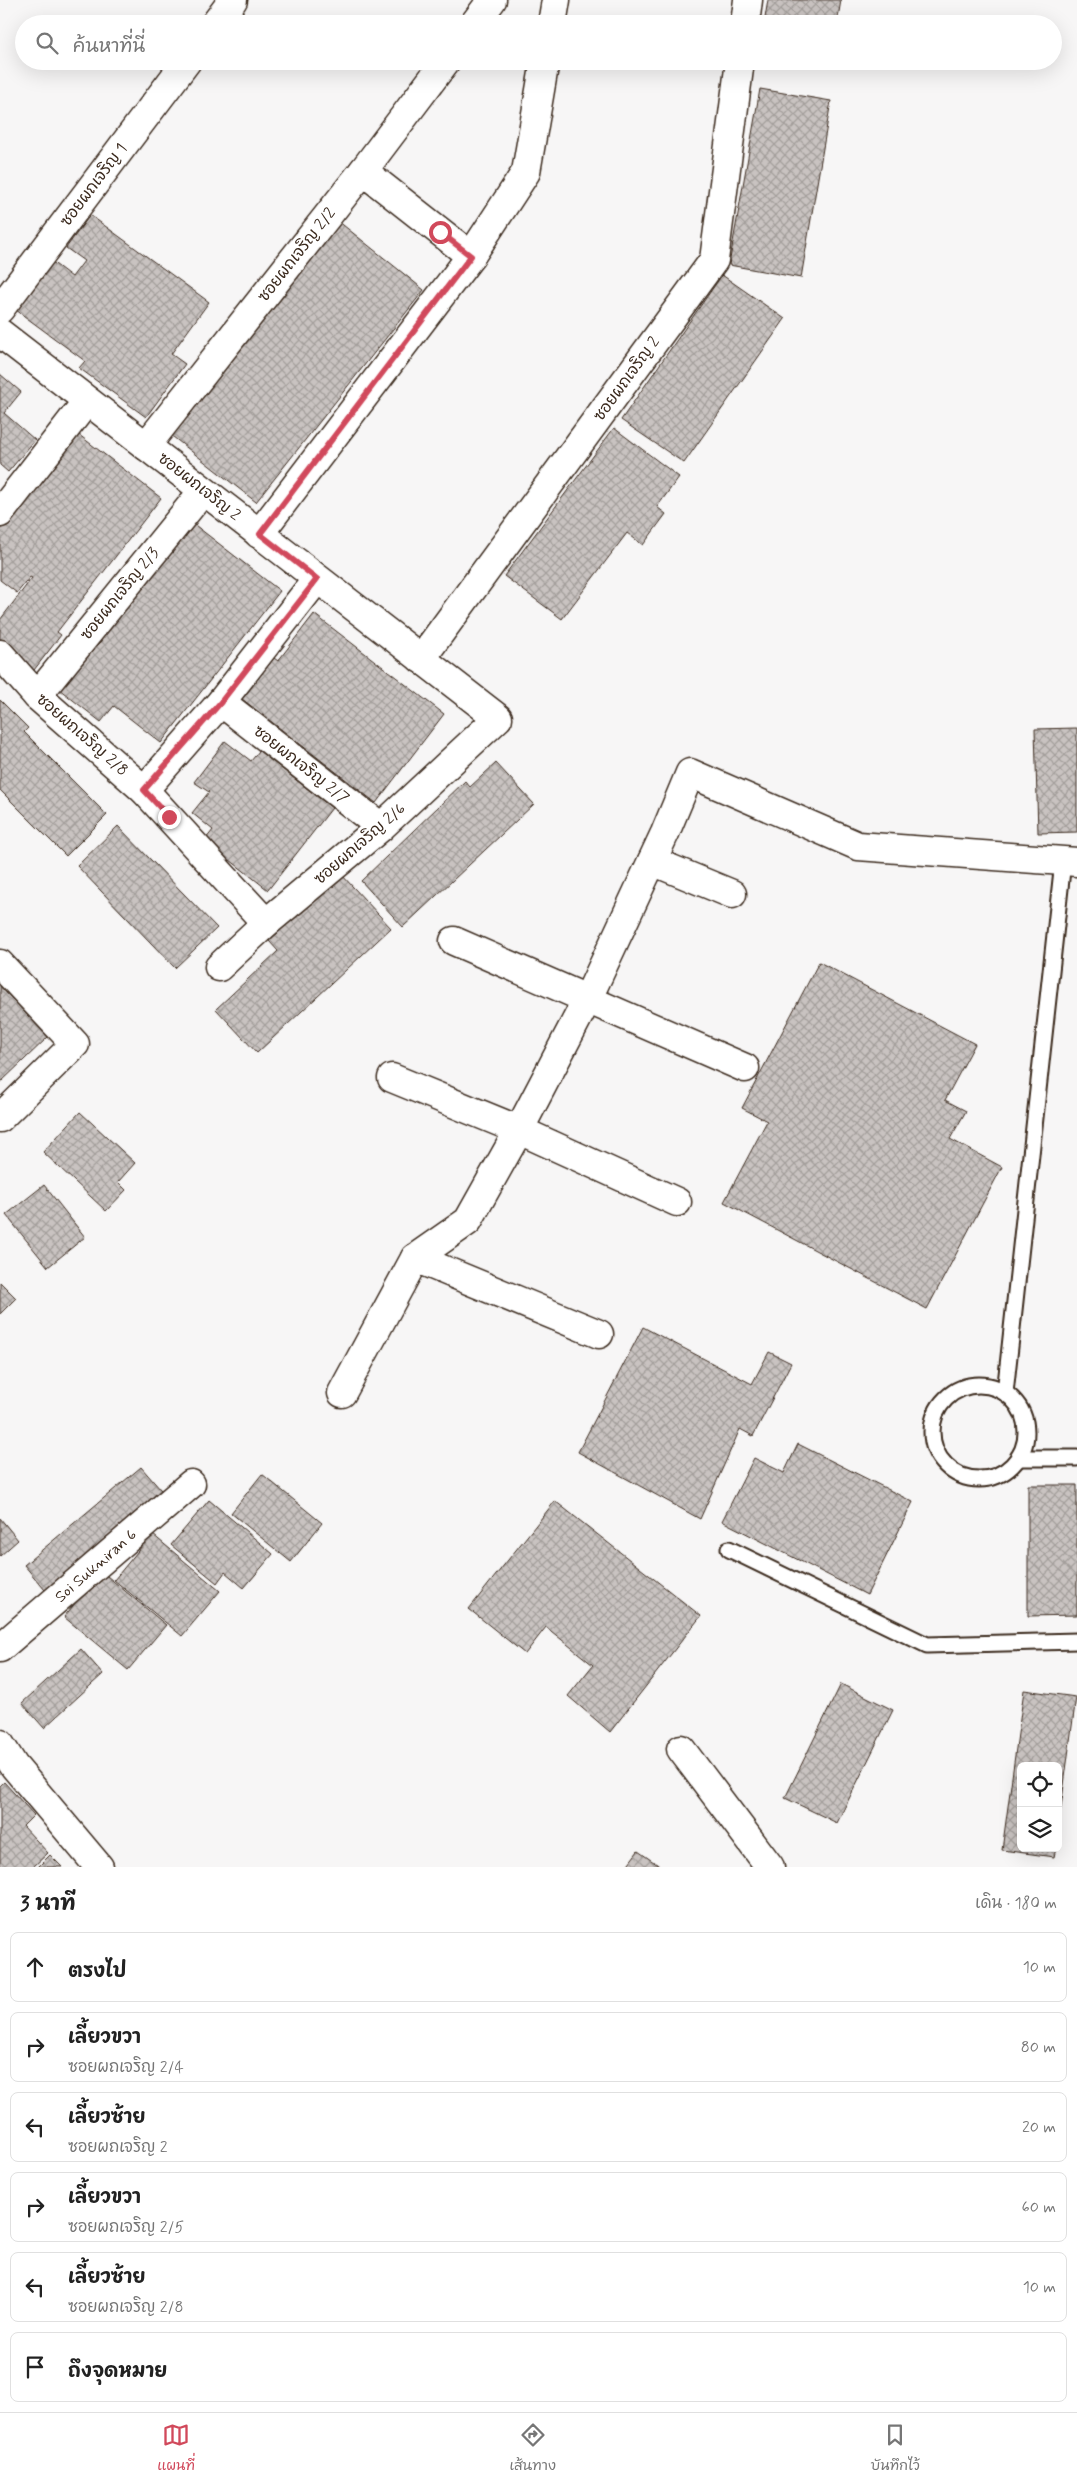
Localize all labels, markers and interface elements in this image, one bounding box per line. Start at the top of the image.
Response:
search box [15,15,1062,70]
icon: search [33,29,61,57]
text: ค้นหาที่นี่ [73,34,145,59]
street label: ซอยผถเจริญ 1 [55,139,132,231]
street label: ซอยผถเจริญ 2/2 [253,203,341,307]
route start [429,221,452,244]
street label: ซอยผถเจริญ 2 [588,332,665,425]
street label: ซอยผถเจริญ 2 [153,447,245,526]
street label: ซอยผถเจริญ 2/3 [75,543,164,645]
street label: ซอยผถเจริญ 2/8 [31,688,133,781]
street label: ซอยผถเจริญ 2/7 [249,720,354,809]
street label: ซอยผถเจริญ 2/6 [309,798,410,890]
route end [158,806,181,829]
street label: Soi Sukniran 6 [51,1525,141,1607]
map controls [1017,1762,1062,1852]
button: locate [1017,1762,1062,1807]
button: layers [1017,1807,1062,1852]
text: 3 นาที [20,1890,76,1918]
text: เดิน · 180 m [975,1893,1057,1914]
icon: ahead [21,1953,49,1981]
text: 10 m [1023,1957,1056,1978]
text: ตรงไป [68,1959,126,1984]
text: เลี้ยวขวา [68,2025,141,2050]
icon: right [21,2033,49,2061]
text: 80 m [1021,2037,1056,2058]
text: ซอยผถเจริญ 2/4 [68,2057,184,2078]
text: เลี้ยวซ้าย [68,2105,145,2130]
icon: left [21,2113,49,2141]
text: 20 m [1022,2117,1056,2138]
text: ซอยผถเจริญ 2 [68,2137,168,2158]
text: เลี้ยวขวา [68,2185,141,2210]
icon: right [21,2193,49,2221]
text: 60 m [1022,2197,1056,2218]
text: ซอยผถเจริญ 2/5 [68,2217,184,2238]
text: เลี้ยวซ้าย [68,2265,145,2290]
icon: left [21,2273,49,2301]
text: 10 m [1023,2277,1056,2298]
text: ซอยผถเจริญ 2/8 [68,2297,184,2318]
icon: arrive [21,2353,49,2381]
text: ถึงจุดหมาย [68,2359,167,2384]
tab: แผนที่ [157,2421,195,2475]
tab: เส้นทาง [510,2421,556,2475]
tab: บันทึกไว้ [871,2421,920,2475]

